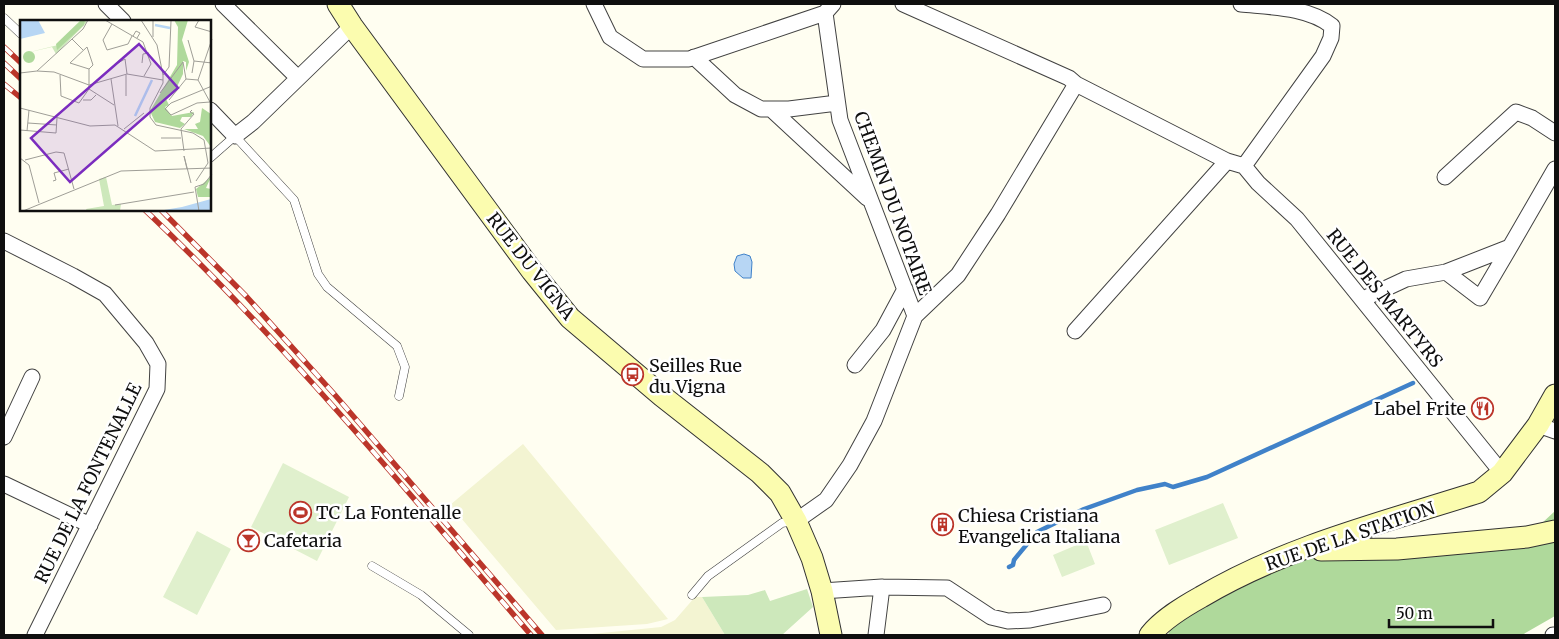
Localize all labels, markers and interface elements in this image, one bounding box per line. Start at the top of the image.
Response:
inset map [20,20,211,211]
street label: CHEMIN DU NOTAIRE [849,108,937,299]
street label: RUE DU VIGNA [482,208,580,325]
street label: RUE DES MARTYRS [1322,224,1448,372]
place label: Seilles Rue du Vigna [649,354,742,398]
bus stop icon: Seilles Rue du Vigna [621,363,645,387]
street label: RUE DE LA FONTENALLE [29,378,147,587]
restaurant icon: Label Frite [1470,396,1494,420]
place label: Label Frite [1374,397,1466,420]
street label: RUE DE LA STATION [1262,496,1438,576]
sports icon: TC La Fontenalle [288,500,312,524]
place label: TC La Fontenalle [316,501,461,524]
place label: Chiesa Cristiana Evangelica Italiana [958,504,1121,548]
building icon: Chiesa Cristiana Evangelica Italiana [930,513,954,537]
bar icon: Cafetaria [236,528,260,552]
place label: Cafetaria [264,529,342,552]
scale bar [1389,596,1493,628]
text: 50 m [1396,604,1433,623]

